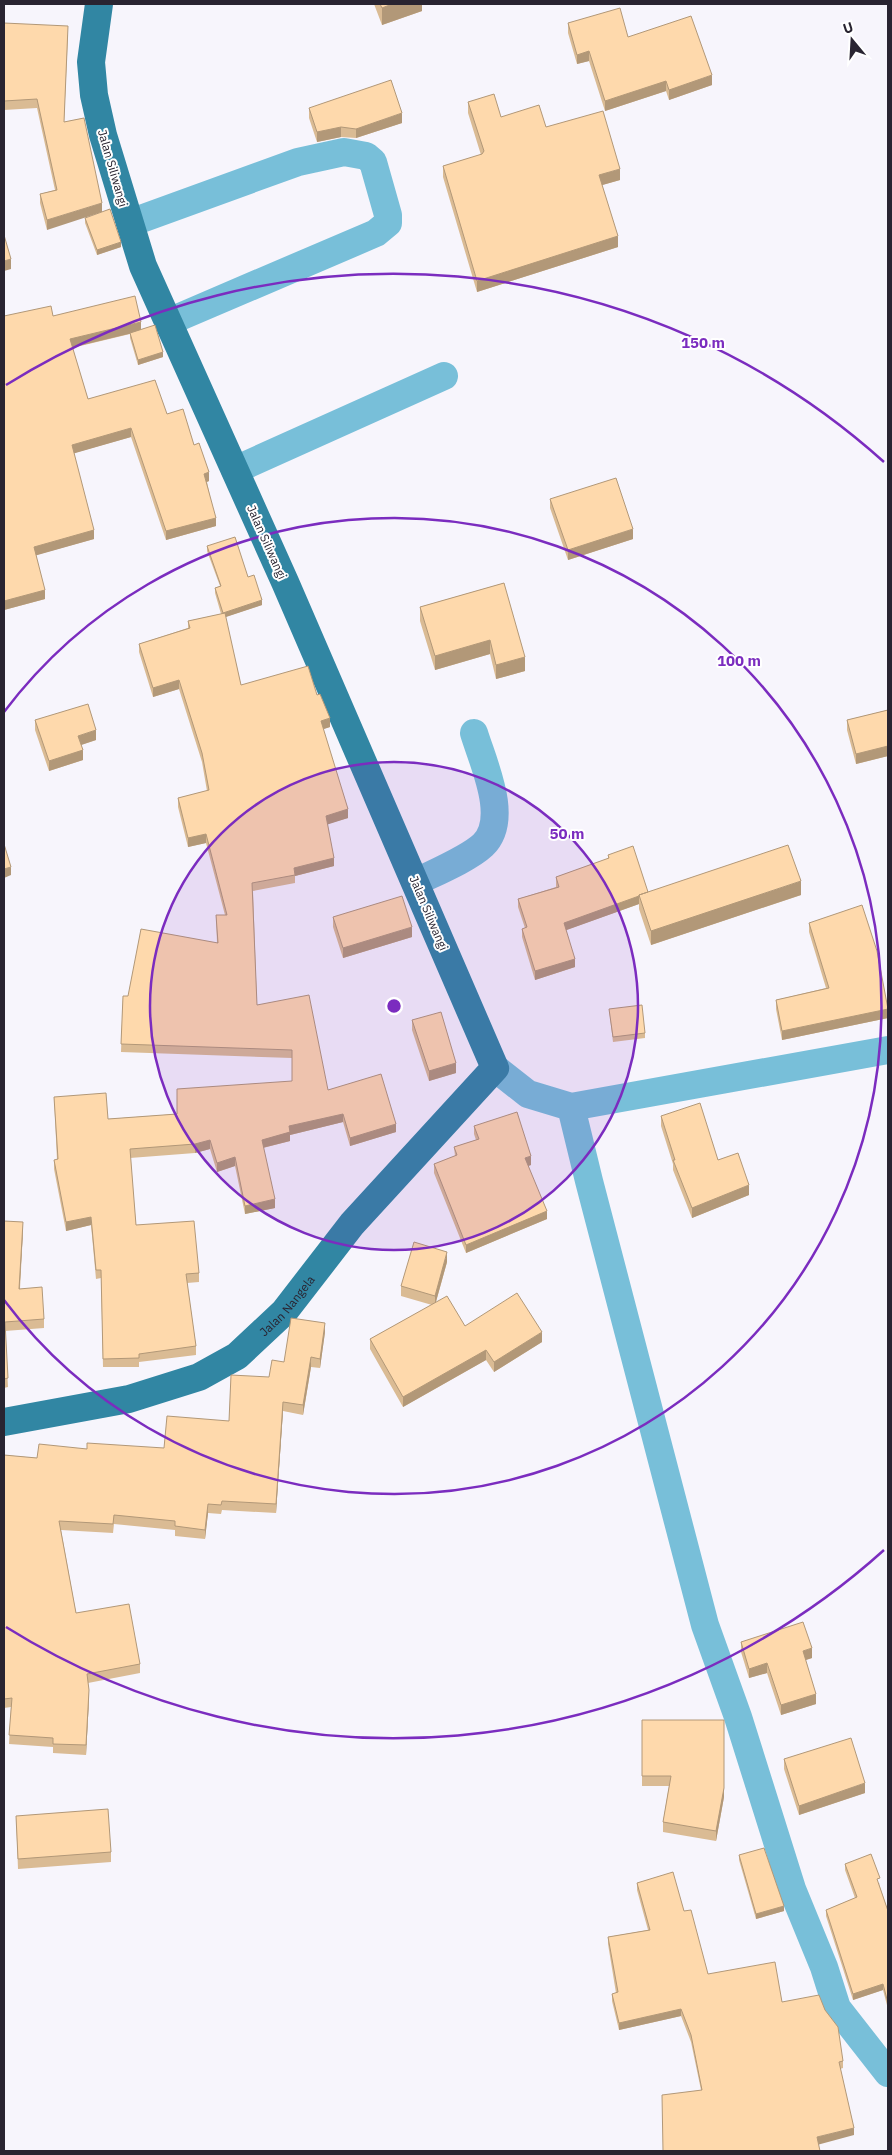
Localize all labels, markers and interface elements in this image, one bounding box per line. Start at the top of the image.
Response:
north arrow [827,15,877,65]
text: U [841,18,855,38]
street label: Jalan Siliwangi [95,128,131,208]
text: 150 m [681,333,725,352]
street label: Jalan Siliwangi [244,503,290,581]
text: 100 m [717,651,761,670]
text: 50 m [550,824,584,843]
street label: Jalan Siliwangi [407,873,451,953]
centre of rings [385,997,403,1015]
street label: Jalan Nangela [256,1271,318,1339]

